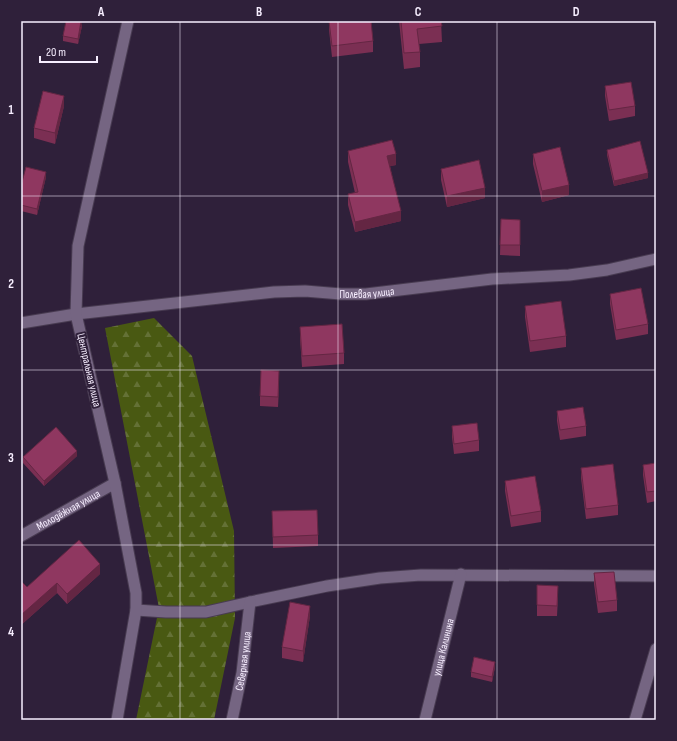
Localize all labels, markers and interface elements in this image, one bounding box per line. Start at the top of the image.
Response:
text: A [97,4,105,20]
text: B [256,4,262,20]
text: C [415,4,422,20]
text: D [573,4,580,20]
scale bar [40,38,97,64]
text: 20 m [46,45,66,60]
text: 1 [8,102,14,118]
text: 2 [8,276,14,292]
street label: Полевая улица [339,284,395,301]
street label: Центральная улица [74,332,104,408]
text: 3 [8,450,14,466]
street label: Молодёжная улица [34,486,102,533]
street label: улица Калинина [430,617,456,677]
text: 4 [8,624,14,640]
street label: Северная улица [232,631,253,692]

